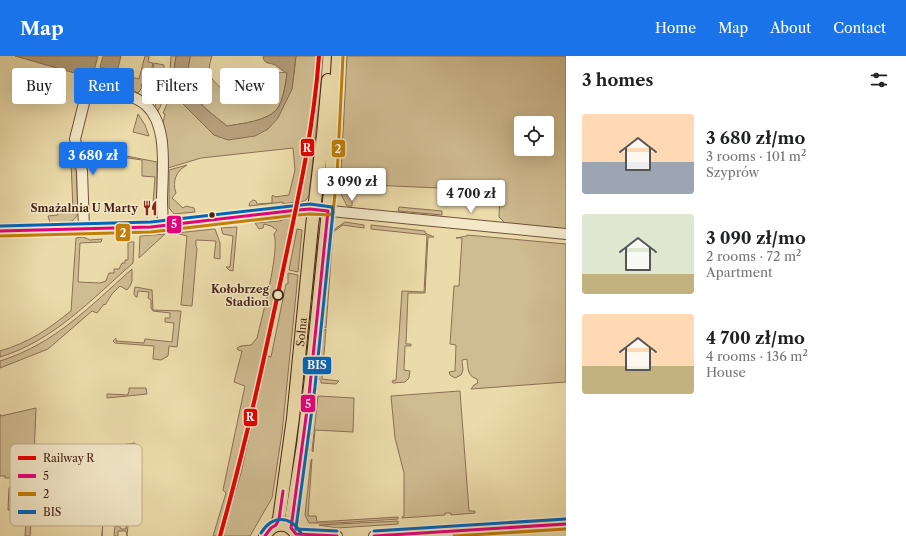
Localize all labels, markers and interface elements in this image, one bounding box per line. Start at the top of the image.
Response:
text: Map [20,17,64,40]
text: Home [655,19,696,37]
text: Map [718,19,748,37]
text: About [770,19,811,37]
text: Contact [833,19,886,37]
chip: Buy [12,68,66,104]
chip: Rent [74,68,134,104]
chip: Filters [142,68,212,104]
chip: New [220,68,279,104]
icon: filters [868,69,890,91]
text: 3 homes [582,70,653,90]
map controls [514,116,554,156]
button: locate [514,116,554,156]
text: 3 680 zł/mo [706,128,805,148]
icon: home [614,130,662,178]
line badge: R [300,138,315,157]
line badge: 2 [331,139,346,158]
text: R [303,141,312,155]
pin: 3 680 zł [52,142,134,176]
text: 2 [335,142,342,156]
text: 3 680 zł [68,147,118,163]
text: 3 rooms · 101 m² [706,148,806,164]
text: Szyprów [706,164,759,180]
pin: 3 090 zł [311,168,393,202]
text: 3 090 zł [327,173,377,189]
pin: 4 700 zł [430,180,512,214]
text: 4 700 zł [446,185,496,201]
restaurant icon: Smażalnia U Marty [141,199,159,217]
place label: Smażalnia U Marty [31,201,138,215]
unlabelled marker [207,210,217,220]
line badge: 5 [166,215,182,234]
text: 5 [171,217,177,231]
line badge: 2 [115,223,131,242]
text: 2 [120,226,127,240]
text: 3 090 zł/mo [706,228,806,248]
icon: home [614,230,662,278]
text: 2 rooms · 72 m² [706,248,801,264]
text: Apartment [706,264,773,280]
place label: Kołobrzeg Stadion [211,282,270,309]
marker: Kołobrzeg Stadion [272,289,284,301]
street label: Solna [293,317,310,347]
text: 4 700 zł/mo [706,328,805,348]
icon: home [614,330,662,378]
text: 4 rooms · 136 m² [706,348,808,364]
line badge: BIS [302,356,332,375]
text: BIS [307,358,327,372]
text: House [706,364,746,380]
line badge: 5 [300,394,316,413]
text: 5 [305,397,311,411]
line badge: R [243,408,258,427]
text: R [246,410,255,424]
legend [10,444,142,526]
text: Railway R [43,451,95,465]
text: 5 [43,469,49,483]
text: 2 [43,487,49,501]
text: BIS [43,505,61,519]

